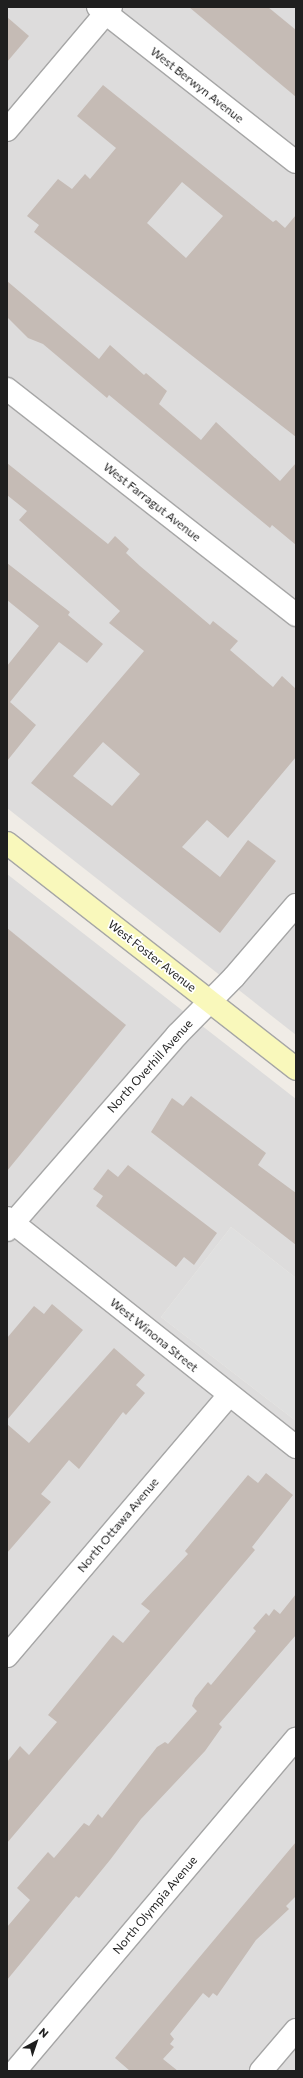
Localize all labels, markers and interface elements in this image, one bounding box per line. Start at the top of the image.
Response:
street label: West Berwyn Avenue [148,44,246,126]
street label: West Farragut Avenue [100,460,204,544]
street label: West Foster Avenue [105,917,199,995]
street label: North Overhill Avenue [104,1016,196,1116]
street label: West Winona Street [107,1295,201,1375]
street label: North Ottawa Avenue [74,1475,162,1575]
street label: North Olympia Avenue [110,1853,200,1957]
north arrow [16,2022,56,2062]
text: N [37,2025,51,2040]

